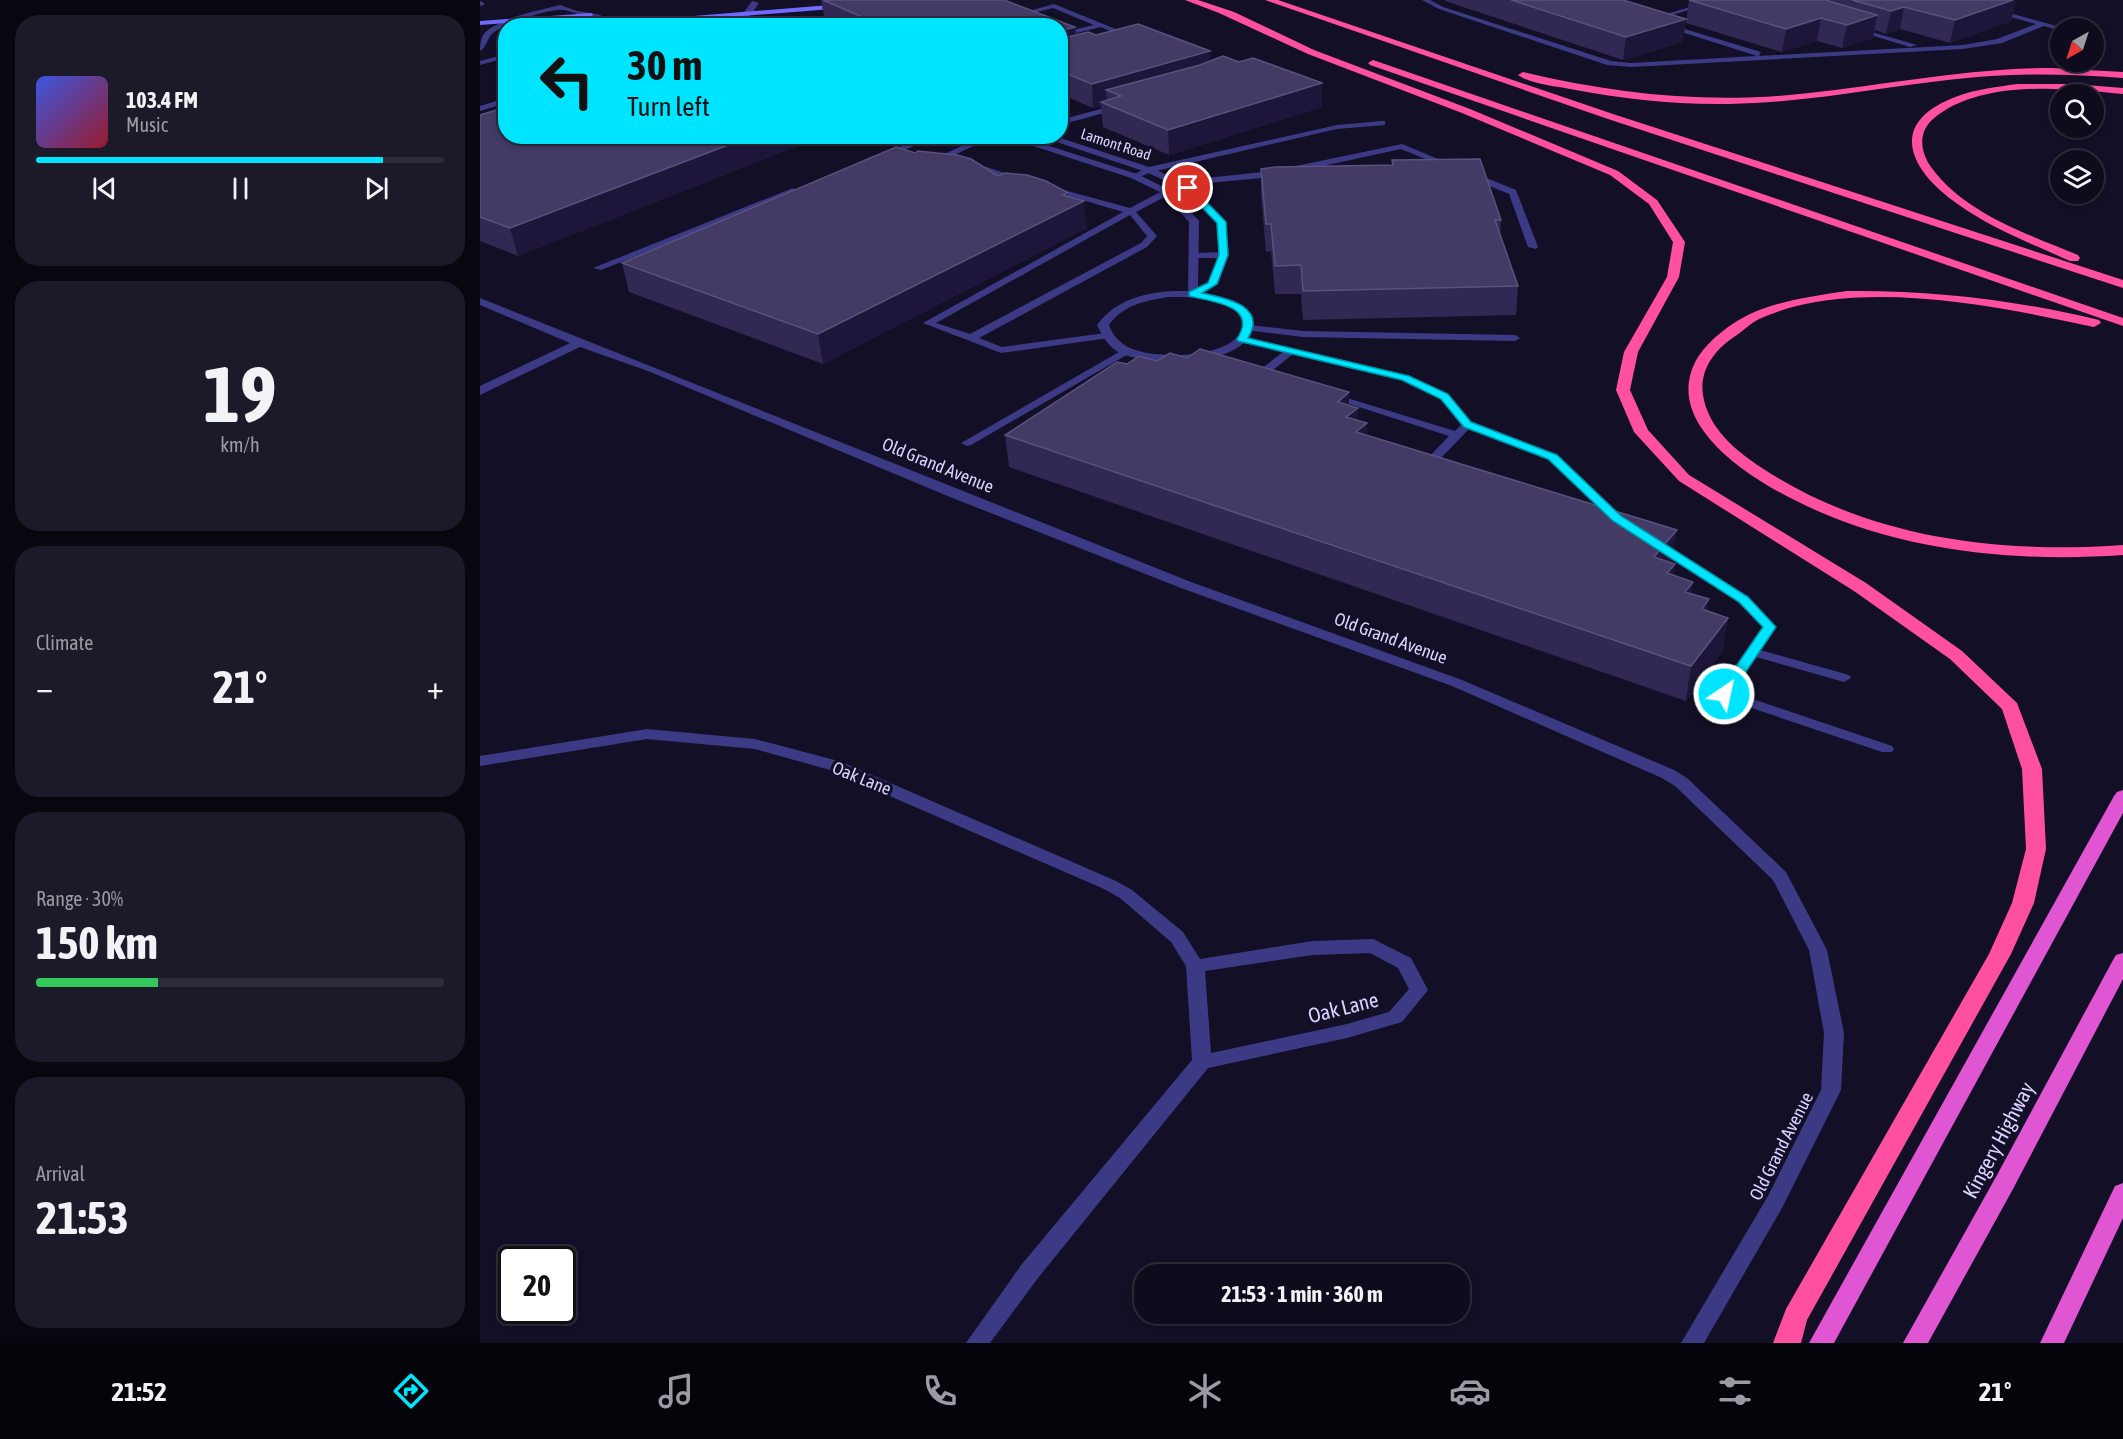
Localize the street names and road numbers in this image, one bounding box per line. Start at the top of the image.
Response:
street label: Lamont Road [1079,125,1153,163]
street label: Old Grand Avenue [879,433,997,497]
street label: Old Grand Avenue [1332,608,1450,668]
street label: Oak Lane [830,757,894,799]
street label: Oak Lane [1305,987,1381,1027]
street label: Kingery Highway [1957,1077,2039,1202]
street label: Old Grand Avenue [1745,1088,1817,1204]

